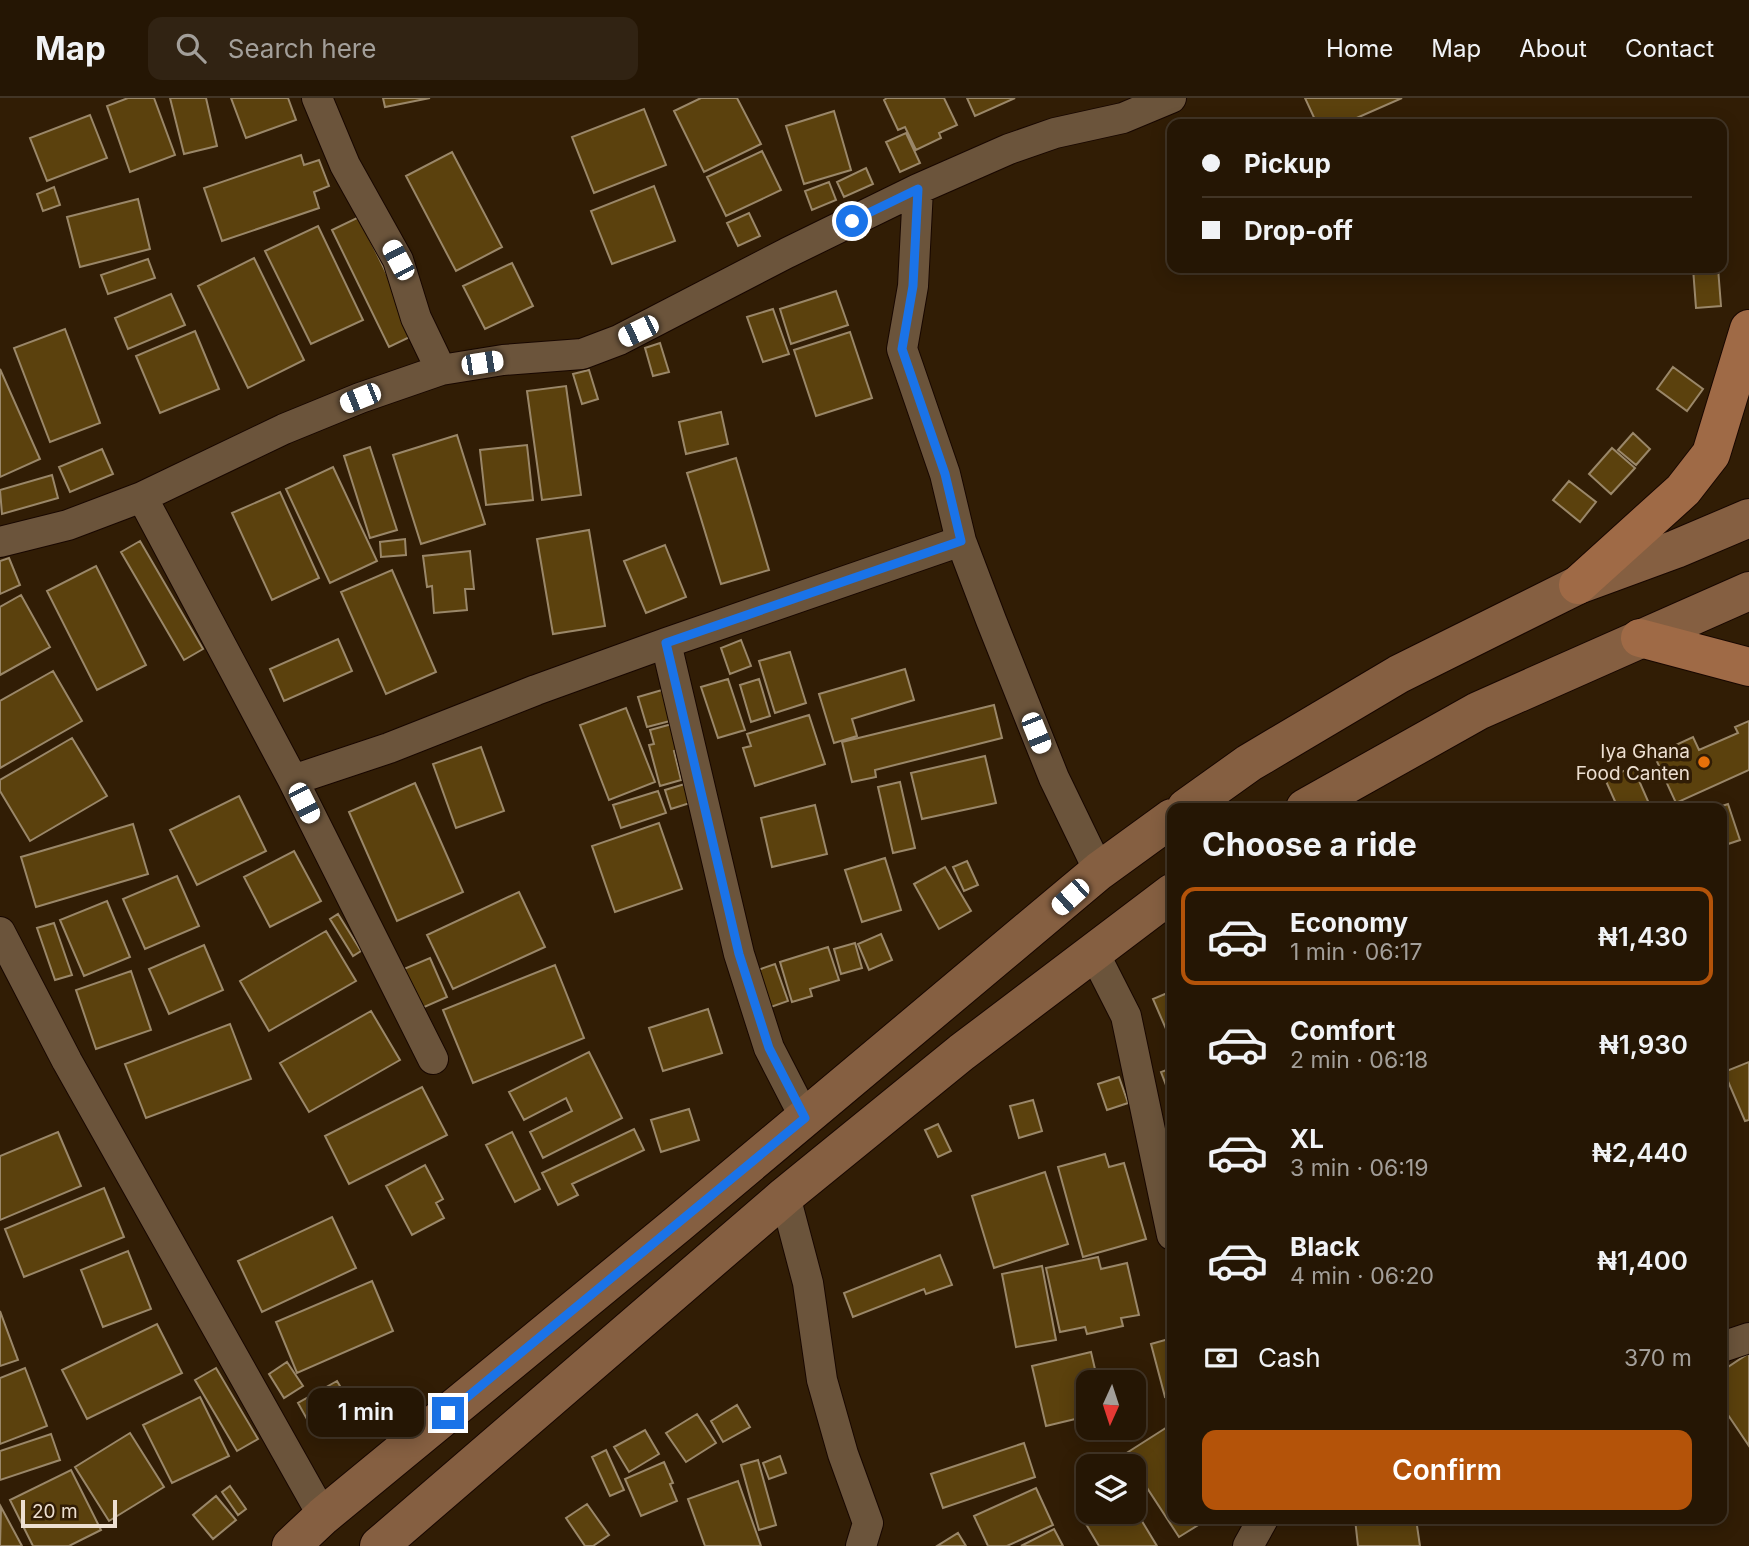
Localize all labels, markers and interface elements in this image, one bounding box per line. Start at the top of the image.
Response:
search box [148,17,638,80]
text: Map [35,28,106,68]
icon: search [172,29,210,67]
text: Search here [228,33,376,64]
text: Home [1326,34,1393,63]
text: Map [1431,34,1481,63]
text: About [1519,34,1587,63]
text: Contact [1625,34,1714,63]
text: Pickup [1244,148,1331,179]
route start [836,205,868,237]
text: Drop-off [1244,215,1353,246]
car [379,237,418,283]
car [615,312,662,350]
car [460,349,505,377]
car [337,380,384,416]
car [1019,710,1054,756]
place label: Iya Ghana Food Canten [1576,740,1690,785]
marker: Iya Ghana Food Canten [1696,754,1712,770]
car [286,780,323,826]
text: Choose a ride [1202,825,1417,864]
car [1048,875,1093,919]
icon: car [1206,905,1269,968]
text: Economy [1290,907,1408,938]
text: ₦1,430 [1598,921,1688,952]
text: 1 min · 06:17 [1290,938,1422,966]
icon: car [1206,1013,1269,1076]
text: Comfort [1290,1015,1395,1046]
text: ₦1,930 [1599,1029,1688,1060]
text: 2 min · 06:18 [1290,1046,1428,1074]
icon: car [1206,1121,1269,1184]
text: XL [1290,1123,1324,1154]
text: ₦2,440 [1592,1137,1688,1168]
text: 3 min · 06:19 [1290,1154,1429,1182]
icon: car [1206,1229,1269,1292]
text: Black [1290,1231,1360,1262]
text: ₦1,400 [1597,1245,1688,1276]
text: 4 min · 06:20 [1290,1262,1434,1290]
icon: cash [1202,1339,1240,1377]
text: Cash [1258,1342,1321,1373]
text: 370 m [1624,1344,1692,1372]
north arrow [1076,1370,1146,1440]
map controls [1076,1370,1146,1524]
callout: 1 min [308,1388,424,1438]
route end [432,1397,464,1429]
text: 1 min [338,1398,394,1426]
button: Confirm [1202,1430,1692,1510]
button: layers [1076,1454,1146,1524]
scale bar [21,1497,117,1529]
text: 20 m [32,1500,78,1523]

